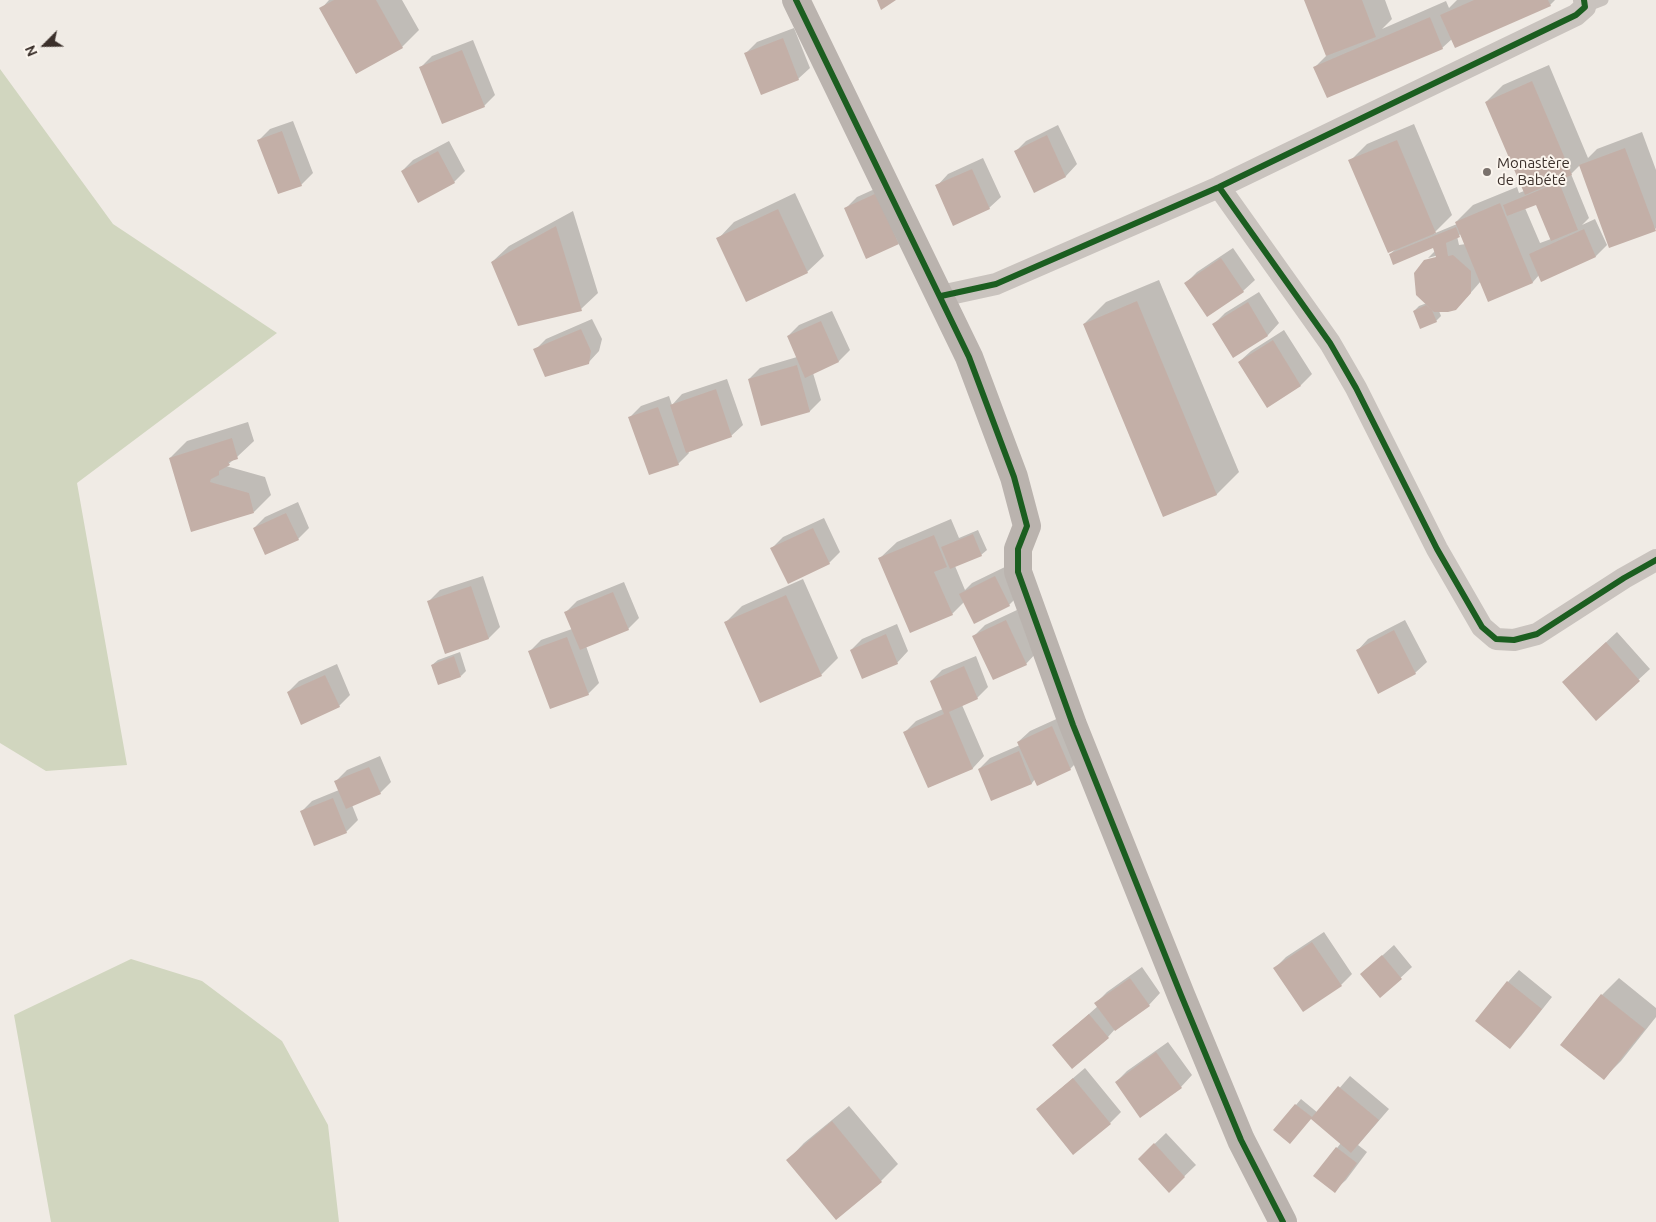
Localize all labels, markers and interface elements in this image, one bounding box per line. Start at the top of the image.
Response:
north arrow [20,20,70,70]
text: N [22,43,41,59]
place label: Monastère de Babété [1497,154,1570,189]
marker: Monastère de Babété [1481,166,1493,178]

